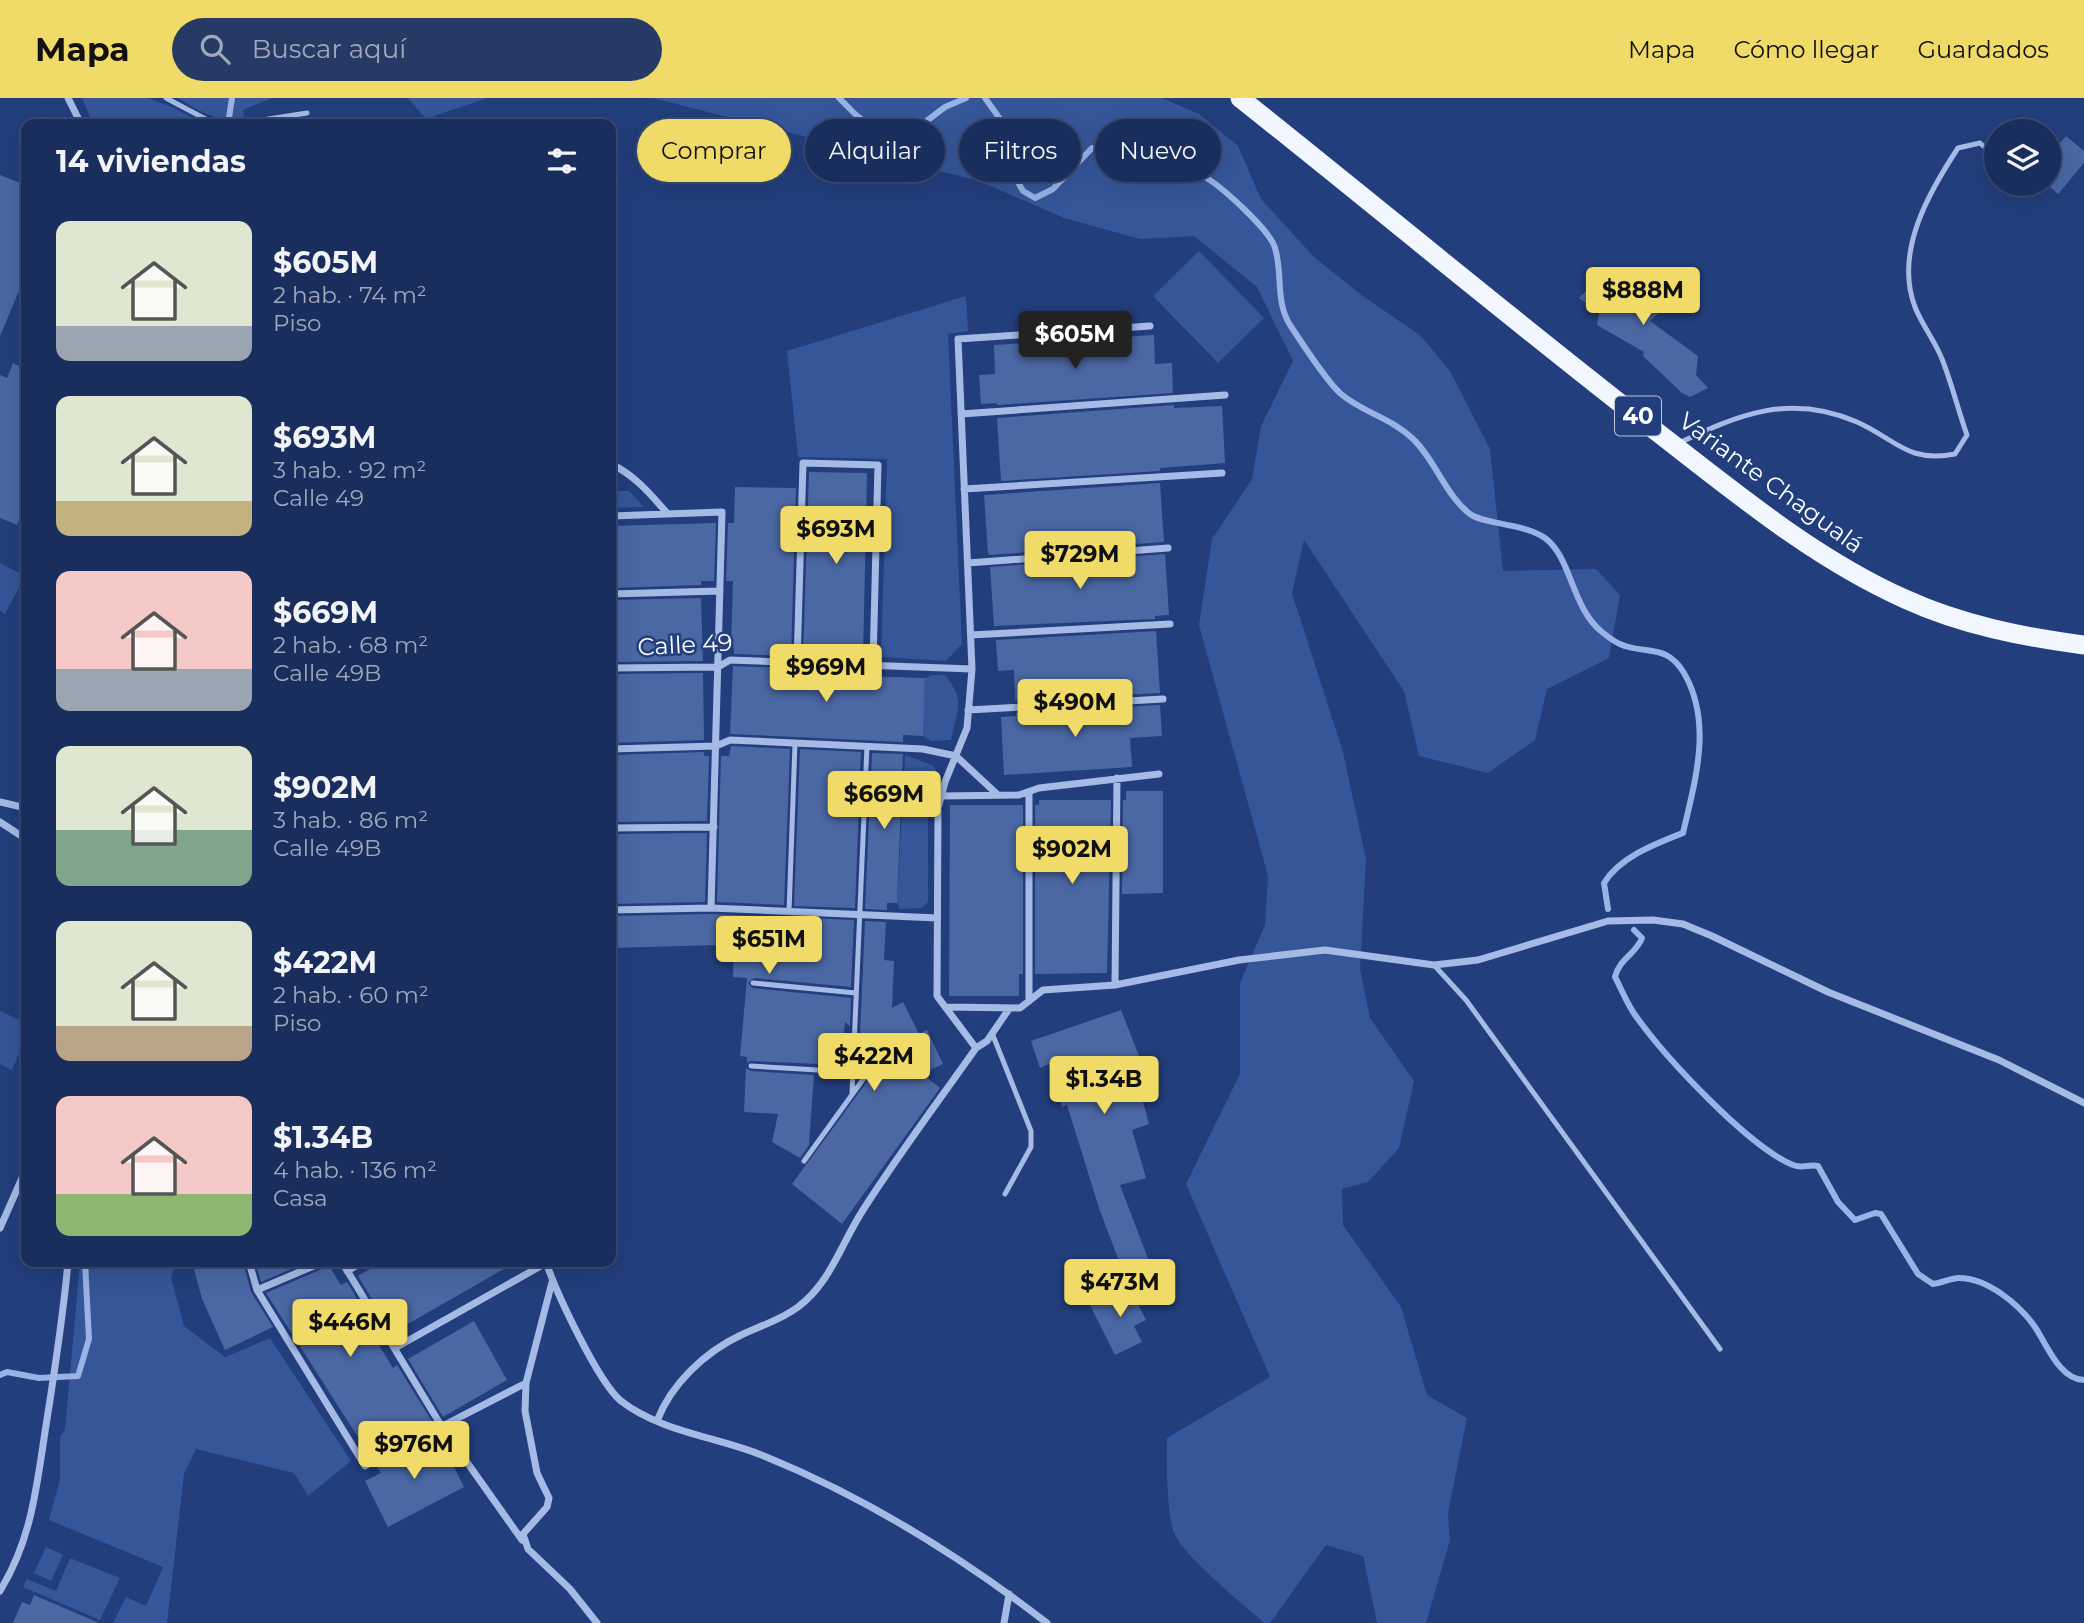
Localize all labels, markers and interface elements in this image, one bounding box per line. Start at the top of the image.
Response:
search box [172,18,662,81]
text: Mapa [35,29,130,69]
icon: search [196,30,234,68]
text: Buscar aquí [252,33,406,65]
text: Mapa [1628,35,1695,64]
text: Cómo llegar [1733,35,1879,64]
text: Guardados [1917,35,2049,64]
chip: Comprar [637,119,791,182]
chip: Alquilar [805,119,945,182]
chip: Filtros [959,119,1081,182]
chip: Nuevo [1095,119,1221,182]
map controls [1984,119,2061,196]
button: layers [1984,119,2061,196]
icon: filters [543,142,581,180]
text: 14 viviendas [56,143,246,180]
text: $605M [273,244,378,281]
icon: home [112,249,196,333]
pin: $888M [1594,268,1692,327]
text: $888M [1602,276,1684,304]
text: 2 hab. · 74 m² [273,281,427,309]
text: Piso [273,309,321,337]
pin: $605M [1026,312,1124,371]
text: $605M [1035,320,1115,348]
road number: 40 [1615,396,1661,436]
street label: Variante Chagualá [1673,406,1869,559]
text: $693M [273,419,376,456]
icon: home [112,424,196,508]
text: 3 hab. · 92 m² [273,456,426,484]
text: Calle 49 [273,484,364,512]
pin: $693M [787,506,885,566]
text: $693M [796,515,876,543]
pin: $729M [1031,532,1129,591]
text: $729M [1041,540,1119,568]
text: $669M [273,594,378,631]
icon: home [112,599,196,683]
street label: Calle 49 [637,628,733,661]
text: 2 hab. · 68 m² [273,631,428,659]
pin: $969M [777,644,875,704]
text: $969M [786,653,866,681]
text: Calle 49B [273,659,381,687]
pin: $490M [1026,680,1124,739]
text: $490M [1034,688,1116,716]
text: $902M [273,769,378,806]
pin: $669M [835,772,933,831]
icon: home [112,774,196,858]
text: $669M [844,780,924,808]
text: 3 hab. · 86 m² [273,806,428,834]
pin: $902M [1023,826,1121,886]
text: Calle 49B [273,834,381,862]
text: $902M [1032,835,1112,863]
pin: $651M [720,916,818,976]
text: $651M [732,925,806,953]
text: $422M [273,944,377,981]
icon: home [112,949,196,1033]
text: 2 hab. · 60 m² [273,981,429,1009]
text: Piso [273,1009,321,1037]
pin: $422M [825,1034,923,1093]
text: $422M [834,1042,914,1070]
pin: $1.34B [1047,1056,1161,1116]
text: $1.34B [1066,1065,1142,1093]
text: $1.34B [273,1119,373,1156]
icon: home [112,1124,196,1208]
text: 4 hab. · 136 m² [273,1156,437,1184]
text: Casa [273,1184,328,1212]
pin: $473M [1071,1260,1169,1319]
text: $473M [1080,1268,1160,1296]
pin: $446M [301,1300,399,1359]
text: $446M [308,1308,392,1336]
pin: $976M [365,1422,463,1481]
text: $976M [374,1430,454,1458]

